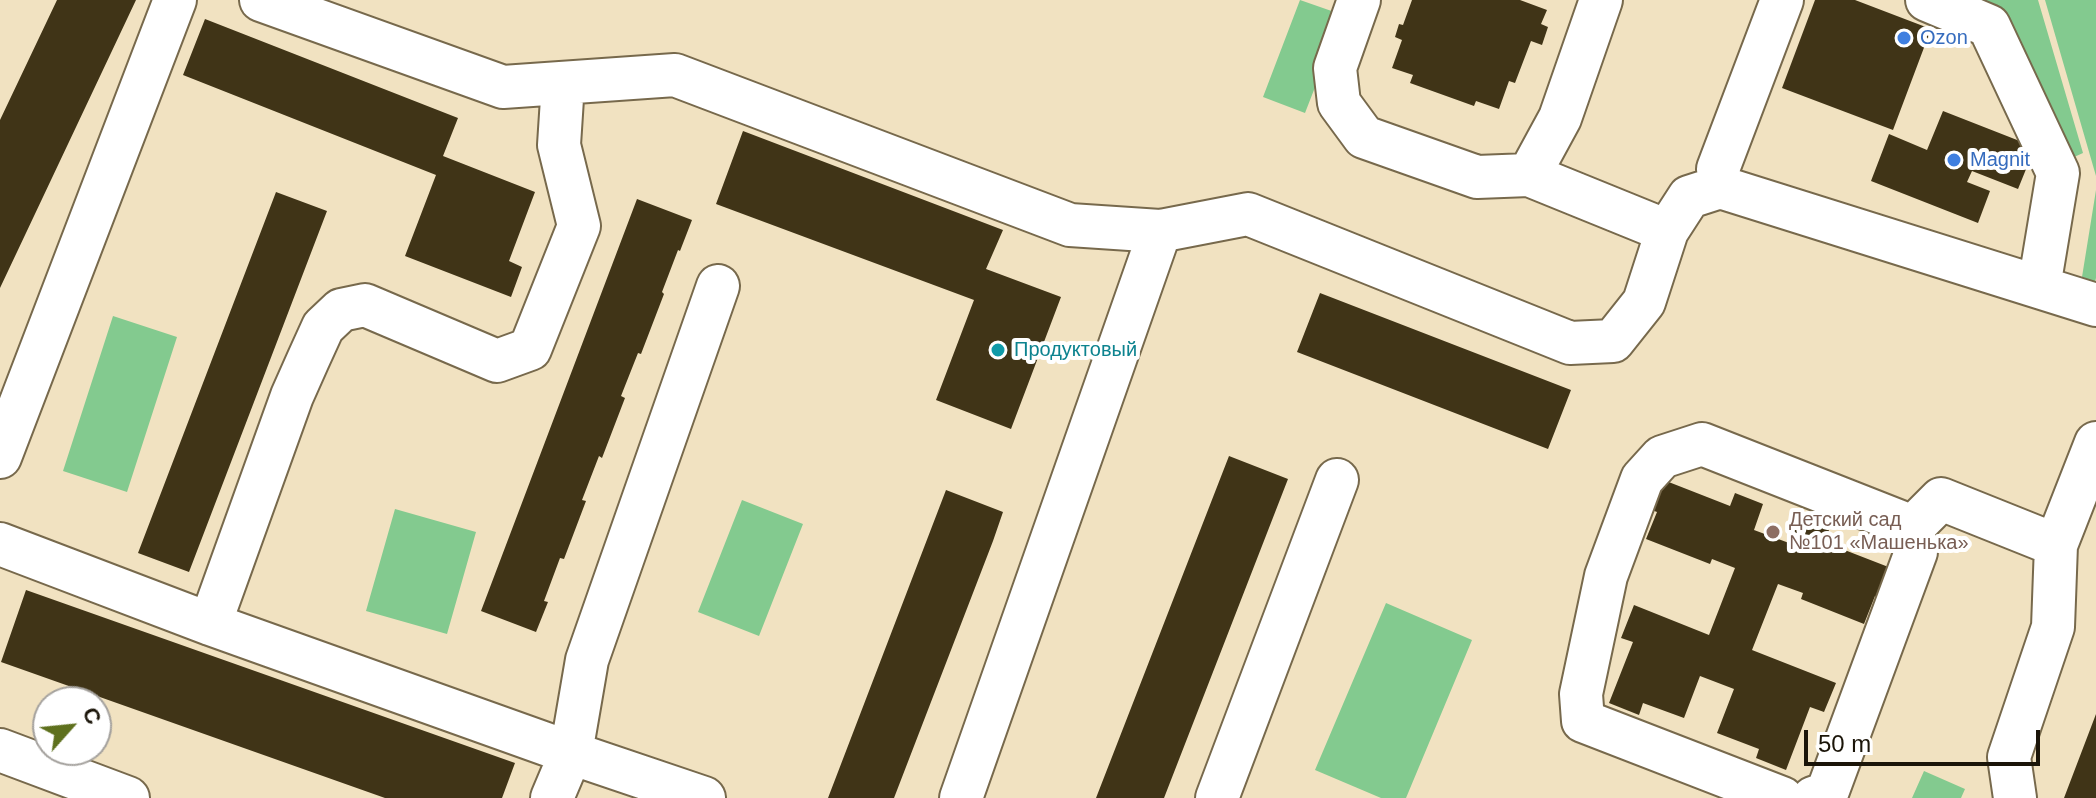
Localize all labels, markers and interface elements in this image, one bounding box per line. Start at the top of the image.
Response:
place label: Ozon [1920,26,1968,50]
marker: Ozon [1895,29,1913,47]
place label: Magnit [1970,148,2030,172]
marker: Magnit [1945,151,1963,169]
place label: Продуктовый [1014,338,1137,362]
marker: Продуктовый [989,341,1007,359]
place label: Детский сад №101 «Машенька» [1789,508,1969,555]
marker: Детский сад №101 «Машенька» [1764,523,1782,541]
north arrow [32,686,112,766]
text: С [77,703,107,729]
scale bar [1808,714,2044,764]
text: 50 m [1818,730,1871,757]

